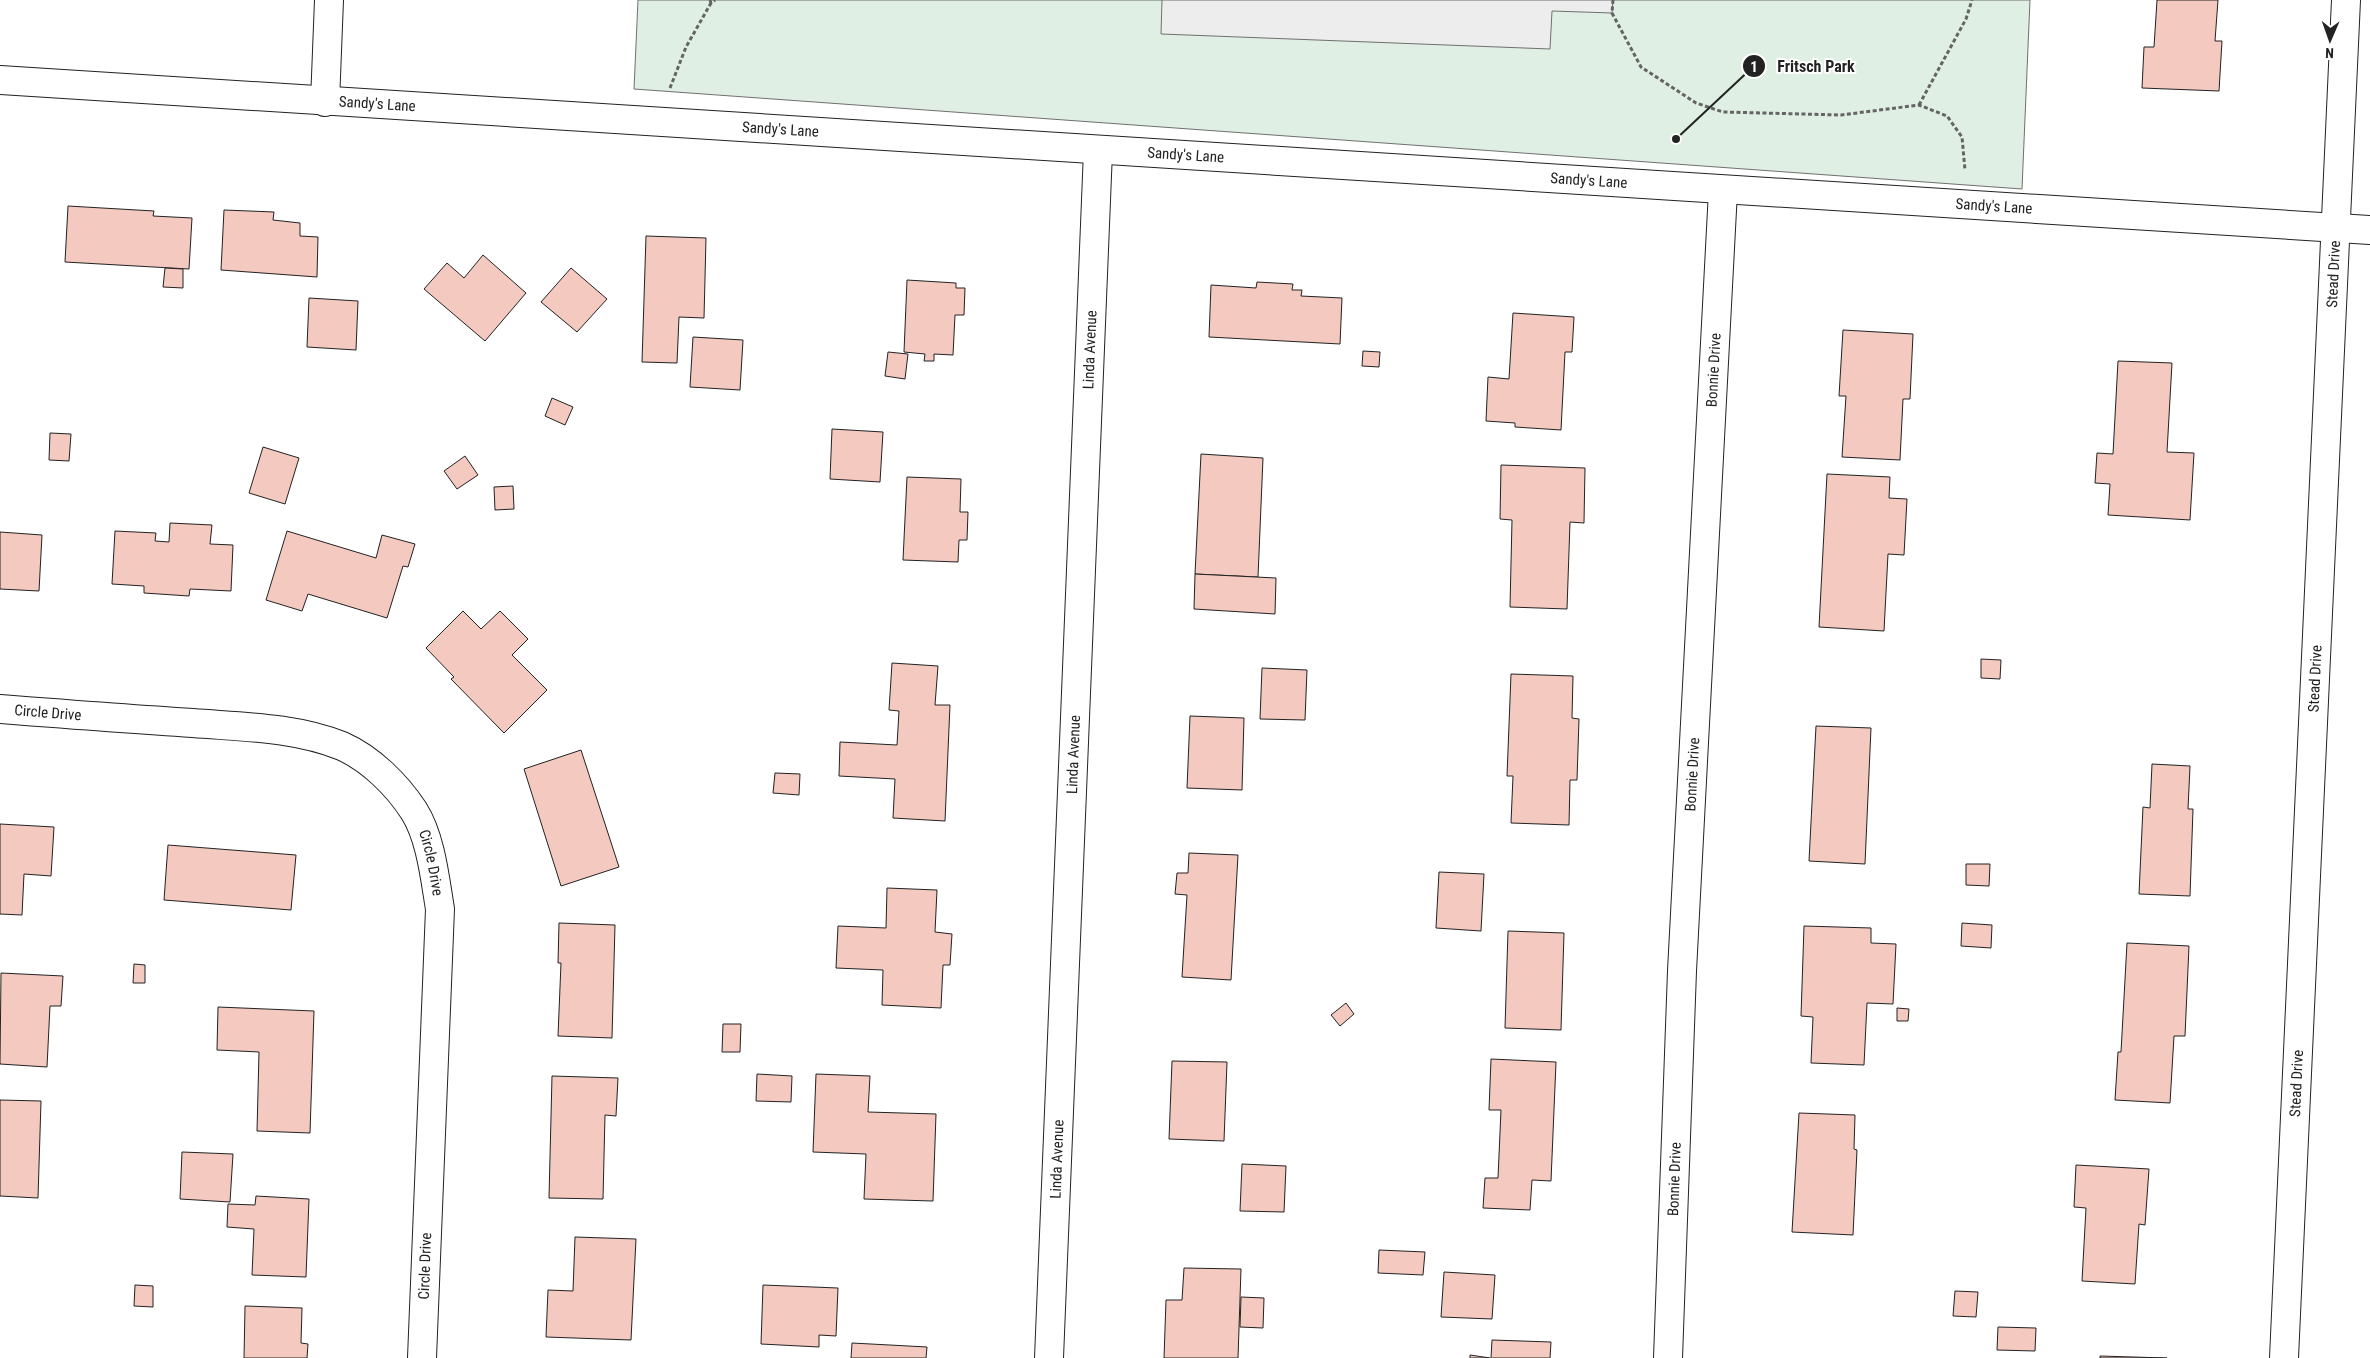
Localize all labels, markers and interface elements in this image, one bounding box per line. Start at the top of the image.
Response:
north arrow [2305,15,2355,65]
text: N [2325,45,2334,61]
callout: Fritsch Park [1742,51,1864,82]
text: Fritsch Park [1777,57,1855,76]
text: 1 [1750,58,1758,76]
street label: Sandy's Lane [338,92,416,115]
street label: Sandy's Lane [741,118,819,141]
street label: Sandy's Lane [1147,144,1225,166]
street label: Sandy's Lane [1550,169,1628,192]
street label: Sandy's Lane [1955,195,2033,218]
street label: Stead Drive [2323,240,2344,308]
street label: Linda Avenue [1079,310,1101,390]
street label: Bonnie Drive [1703,333,1725,408]
street label: Stead Drive [2304,645,2326,713]
street label: Circle Drive [14,701,82,724]
street label: Linda Avenue [1063,715,1084,794]
street label: Bonnie Drive [1681,737,1703,812]
street label: Circle Drive [415,827,447,897]
street label: Stead Drive [2286,1049,2307,1117]
street label: Linda Avenue [1046,1119,1068,1199]
street label: Bonnie Drive [1664,1142,1685,1216]
street label: Circle Drive [415,1232,435,1300]

